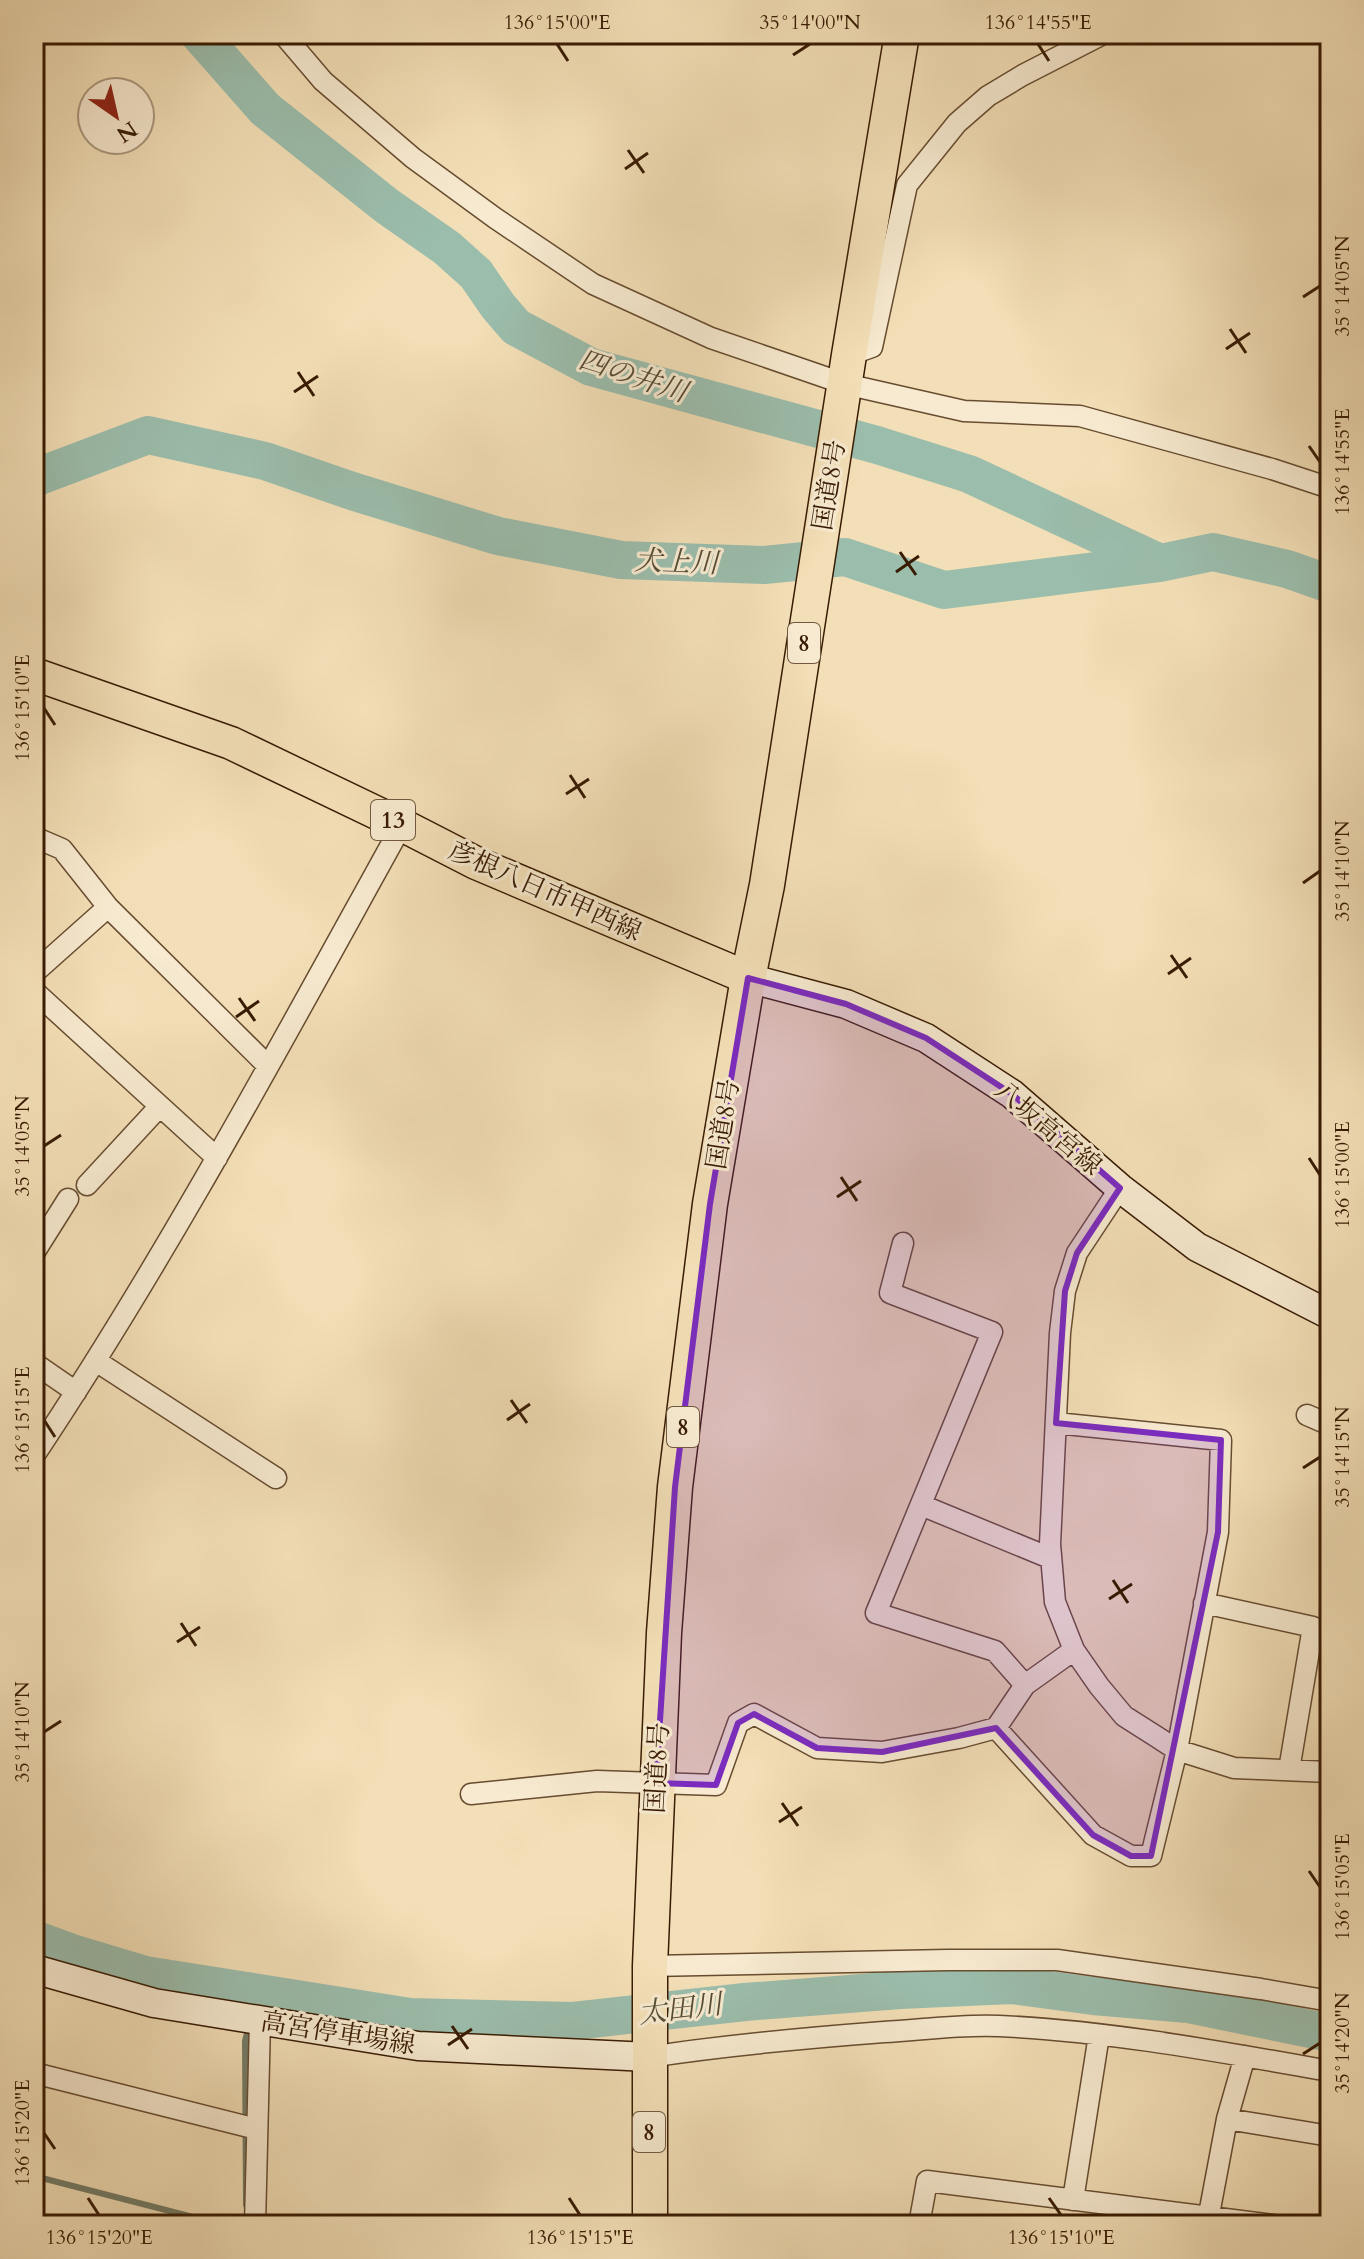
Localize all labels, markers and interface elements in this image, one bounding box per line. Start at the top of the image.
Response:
text: 136°15'00"E [504,9,610,36]
text: 35°14'00"N [759,9,861,36]
text: 136°14'55"E [985,9,1091,36]
north arrow [76,76,156,156]
text: N [110,114,143,150]
text: 35°14'05"N [1329,235,1356,337]
water label: 四の井川 [574,341,695,412]
text: 136°14'55"E [1329,409,1356,515]
street label: 国道8号 [805,437,853,533]
water label: 犬上川 [633,542,722,583]
road number: 8 [788,623,820,663]
text: 136°15'10"E [9,655,36,761]
road number: 13 [371,800,415,840]
text: 35°14'10"N [1329,820,1356,922]
street label: 彦根八日市甲西線 [443,833,647,949]
street label: 八坂高宮線 [987,1073,1109,1183]
street label: 国道8号 [699,1076,747,1172]
text: 35°14'05"N [9,1095,36,1197]
text: 136°15'00"E [1329,1122,1356,1228]
text: 136°15'15"E [9,1367,36,1473]
text: 35°14'15"N [1329,1406,1356,1508]
road number: 8 [667,1407,699,1447]
text: 35°14'10"N [9,1681,36,1783]
street label: 国道8号 [637,1721,677,1815]
text: 136°15'05"E [1329,1834,1356,1940]
water label: 太田川 [636,1985,727,2033]
text: 35°14'20"N [1329,1992,1356,2094]
street label: 高宮停車場線 [258,2004,418,2062]
text: 136°15'20"E [9,2080,36,2186]
road number: 8 [633,2112,665,2152]
text: 136°15'20"E [46,2224,152,2251]
text: 136°15'15"E [527,2224,633,2251]
text: 136°15'10"E [1008,2224,1114,2251]

